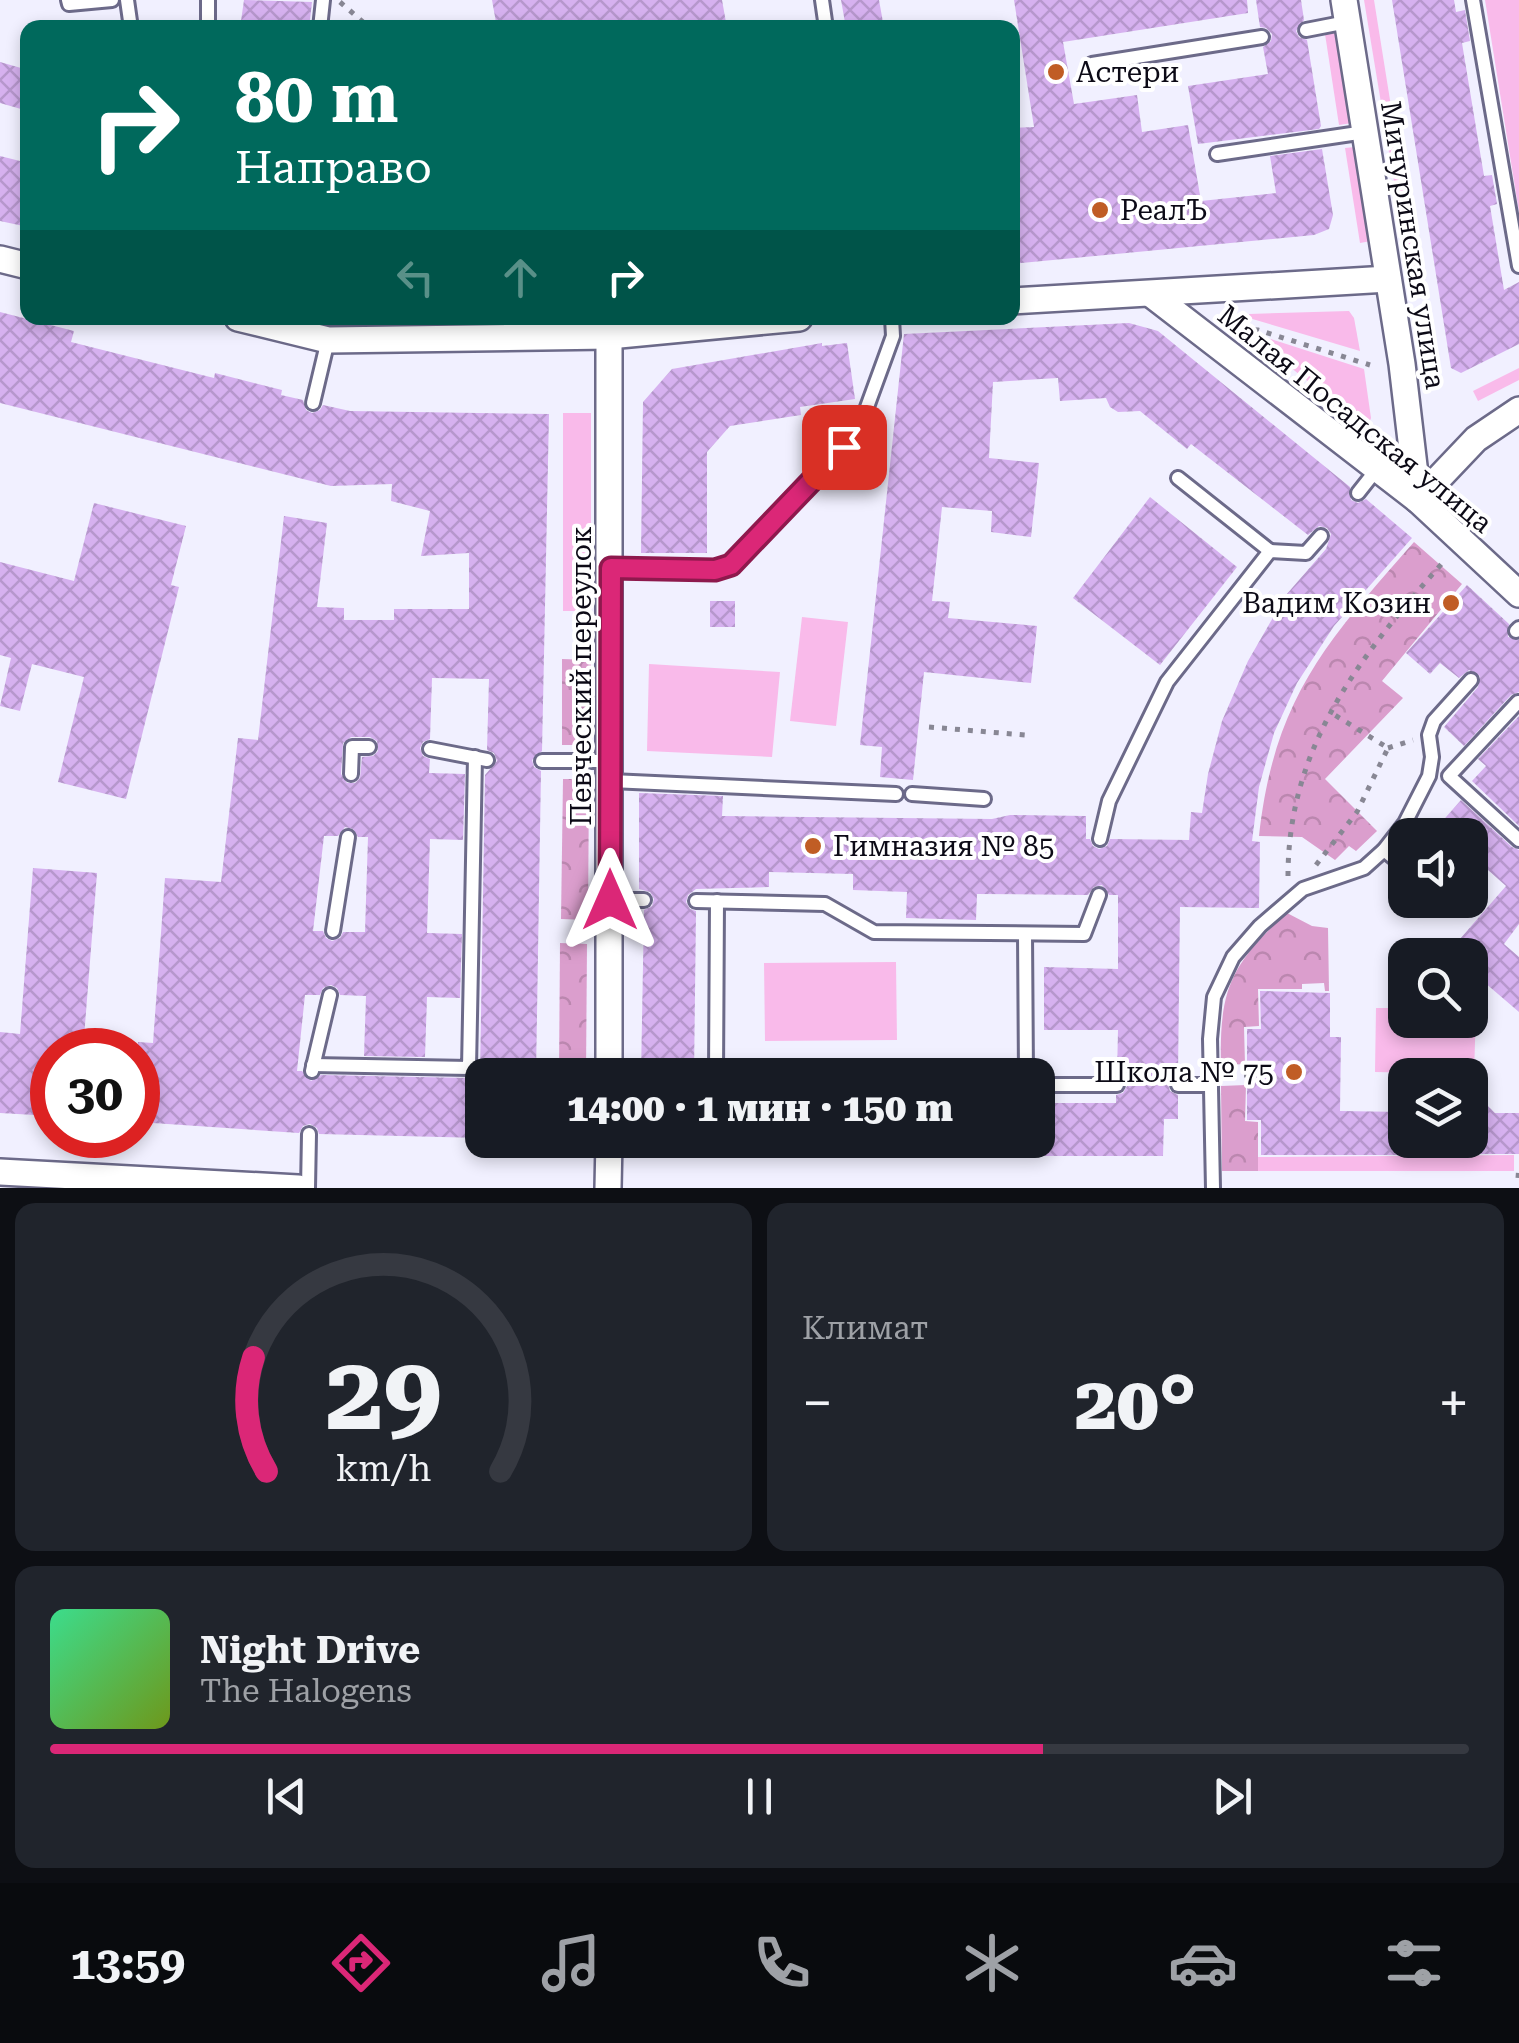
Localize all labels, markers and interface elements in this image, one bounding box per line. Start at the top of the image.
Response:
place label: Астери [1076,56,1179,89]
text: 80 m [235,57,399,139]
icon: right [70,60,200,190]
marker: Астери [1045,61,1067,83]
street label: Мичуринская улица [1374,99,1452,391]
text: Направо [235,141,432,194]
place label: РеалЪ [1120,194,1207,227]
marker: РеалЪ [1089,199,1111,221]
icon: left [388,250,443,305]
icon: ahead [493,250,548,305]
icon: right [598,250,653,305]
street label: Малая Посадская улица [1211,298,1499,540]
pin [802,405,887,490]
icon: arrive [817,420,872,475]
street label: Певческий переулок [565,526,598,826]
place label: Вадим Козин [1242,587,1431,620]
marker: Вадим Козин [1440,592,1462,614]
map controls [1388,818,1488,1158]
button: sound [1388,818,1488,918]
place label: Гимназия № 85 [833,830,1054,863]
marker: Гимназия № 85 [802,835,824,857]
position arrow [558,848,662,952]
button: search [1388,938,1488,1038]
speed limit sign: 30 [30,1028,160,1158]
place label: Школа № 75 [1094,1056,1274,1089]
button: layers [1388,1058,1488,1158]
marker: Школа № 75 [1283,1061,1305,1083]
text: 14:00 · 1 мин · 150 m [567,1086,953,1130]
text: Климат [802,1309,928,1347]
text: 29 [325,1333,442,1454]
text: 20° [1075,1359,1196,1447]
text: − [802,1371,833,1435]
text: + [1438,1371,1469,1435]
text: km/h [336,1448,431,1490]
text: Night Drive [200,1628,420,1672]
text: The Halogens [200,1672,412,1710]
icon: previous [259,1769,314,1824]
icon: pause [732,1769,787,1824]
icon: next [1205,1769,1260,1824]
icon: directions [326,1928,396,1998]
icon: music [536,1928,606,1998]
icon: phone [747,1928,817,1998]
icon: climate [957,1928,1027,1998]
icon: car [1168,1928,1238,1998]
icon: filters [1379,1928,1449,1998]
text: 13:59 [70,1937,185,1990]

